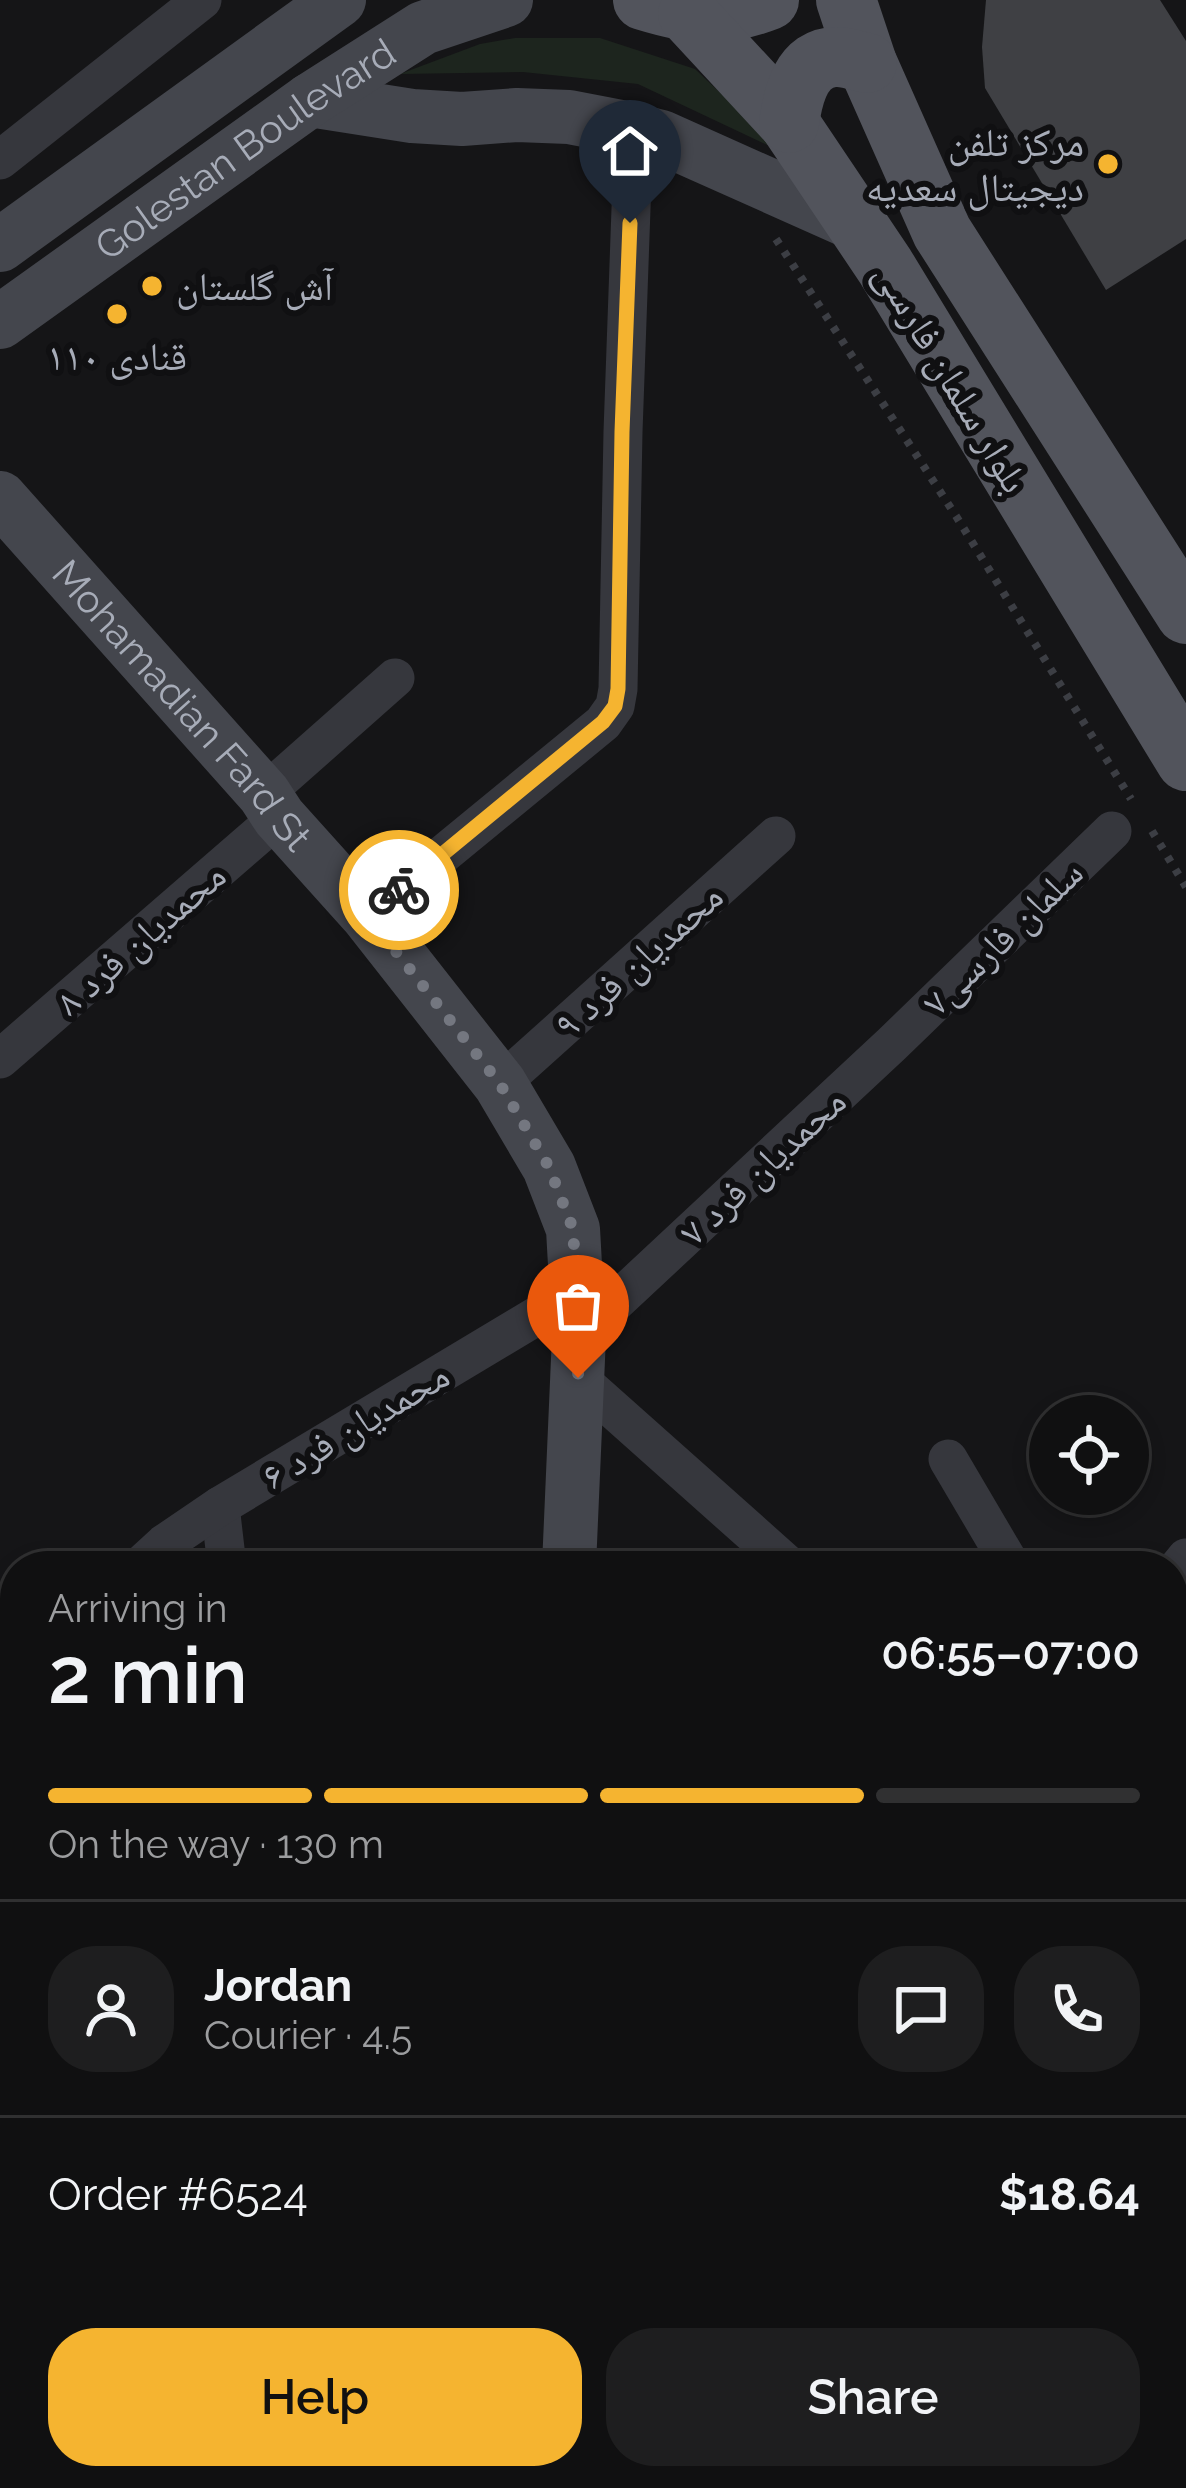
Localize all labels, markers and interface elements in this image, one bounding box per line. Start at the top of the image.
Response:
street label: Golestan Boulevard [86,29,403,269]
pin [579,100,681,223]
icon: home [597,118,663,184]
place label: مرکز تلفن دیجیتال سعدیه [866,119,1084,211]
marker: مرکز تلفن دیجیتال سعدیه [1095,151,1121,177]
street label: بلوار سلمان فارسی [863,253,1039,502]
place label: آش گلستان [176,263,334,311]
marker: آش گلستان [139,273,165,299]
marker: قنادی ۱۱۰ [104,301,130,327]
place label: قنادی ۱۱۰ [47,333,187,380]
street label: Mohamadian Fard St [43,550,321,860]
courier [339,830,459,950]
street label: سلمان فارسی۷ [912,849,1093,1026]
street label: ۸ محمدیان فرد [46,852,235,1025]
icon: bike [366,857,432,923]
street label: ۹ محمدیان فرد [545,873,732,1048]
street label: ۷ محمدیان فرد [669,1078,855,1255]
pin [527,1255,629,1378]
icon: bag [545,1273,611,1339]
street label: ۶ محمدیان فرد [253,1351,457,1500]
map controls [1029,1395,1149,1515]
button: locate [1029,1395,1149,1515]
text: Arriving in [48,1585,228,1631]
text: 06:55–07:00 [881,1627,1140,1680]
text: 2 min [48,1630,248,1721]
text: On the way · 130 m [48,1821,384,1867]
button: person [48,1946,174,2072]
button: chat [858,1946,984,2072]
button: phone [1014,1946,1140,2072]
text: Jordan [204,1959,352,2012]
text: Courier · 4.5 [204,2012,412,2058]
text: Order #6524 [48,2168,308,2221]
text: $18.64 [999,2168,1140,2221]
button: Help [48,2328,582,2466]
button: Share [606,2328,1140,2466]

